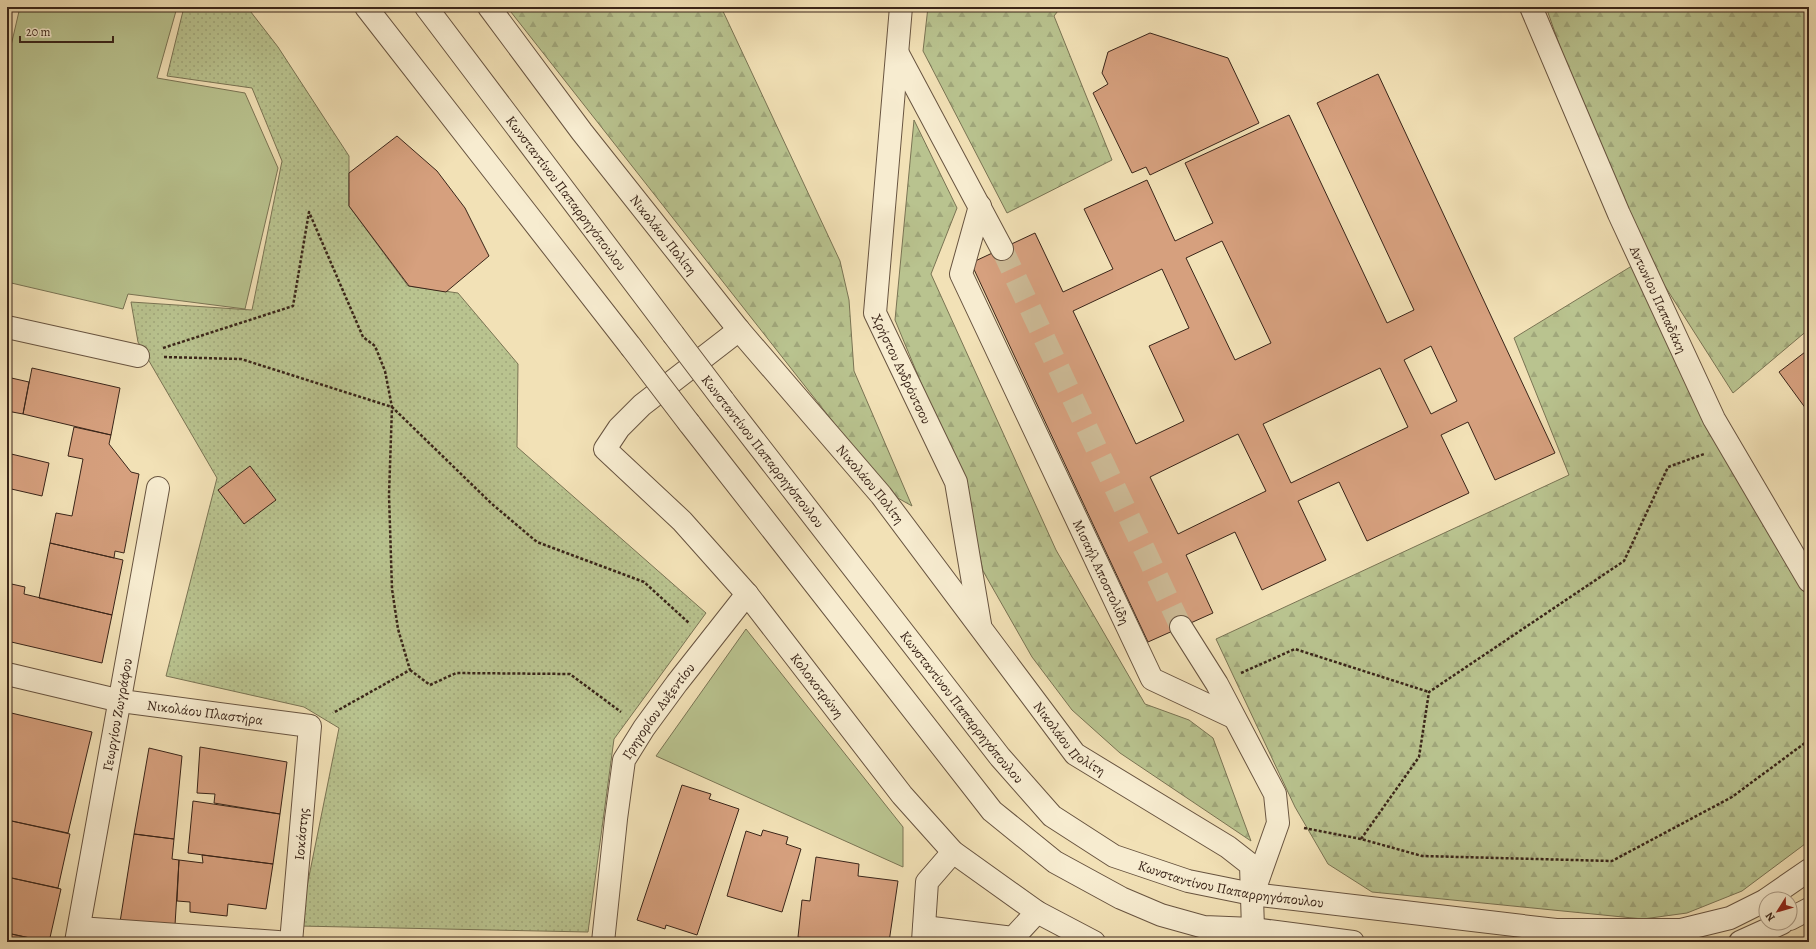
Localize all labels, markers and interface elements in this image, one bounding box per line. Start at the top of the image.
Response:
scale bar [20,18,113,44]
text: 20 m [26,24,50,40]
street label: Κωνσταντίνου Παπαρρηγόπουλου [501,112,631,275]
street label: Νικολάου Πολίτη [625,191,701,279]
street label: Αντωνίου Παπαδάκη [1625,242,1691,356]
street label: Χρήστου Ανδρόυτσου [867,311,936,427]
street label: Κωνσταντίνου Παπαρρηγόπουλου [697,371,828,532]
street label: Νικολάου Πολίτη [832,441,908,528]
street label: Μισαήλ Αποστολίδη [1068,516,1134,628]
street label: Κωνσταντίνου Παπαρρηγόπουλου [895,627,1028,788]
street label: Κολοκοτρώνη [786,649,848,722]
street label: Γεωργίου Ζωγράφου [98,657,137,773]
street label: Γρηγορίου Αυξεντίου [618,659,699,763]
street label: Νικολάου Πλαστήρα [146,696,265,730]
street label: Νικολάου Πολίτη [1029,698,1109,780]
street label: Ιοκάστης [290,807,313,861]
street label: Κωνσταντίνου Παπαρρηγόπουλου [1135,856,1325,912]
north arrow [1758,891,1798,931]
text: N [1762,909,1779,924]

